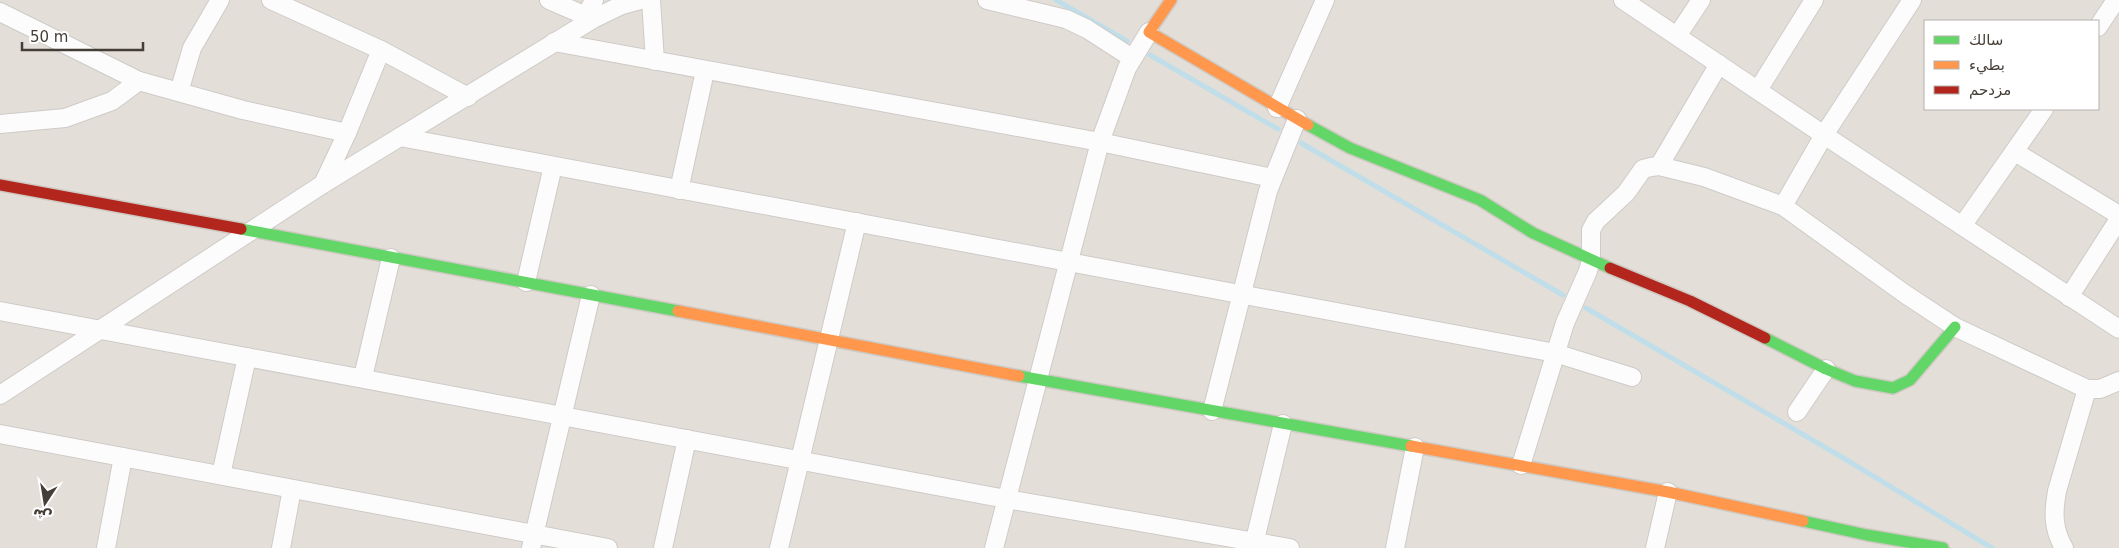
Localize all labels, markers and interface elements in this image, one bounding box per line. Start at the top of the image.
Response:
scale bar [22,20,144,52]
legend [1924,20,2099,110]
text: 50 m [30,28,68,46]
text: سالك [1969,31,2003,49]
text: بطيء [1969,56,2005,75]
text: مزدحم [1969,81,2011,99]
north arrow [20,478,70,528]
text: ش [31,506,53,526]

